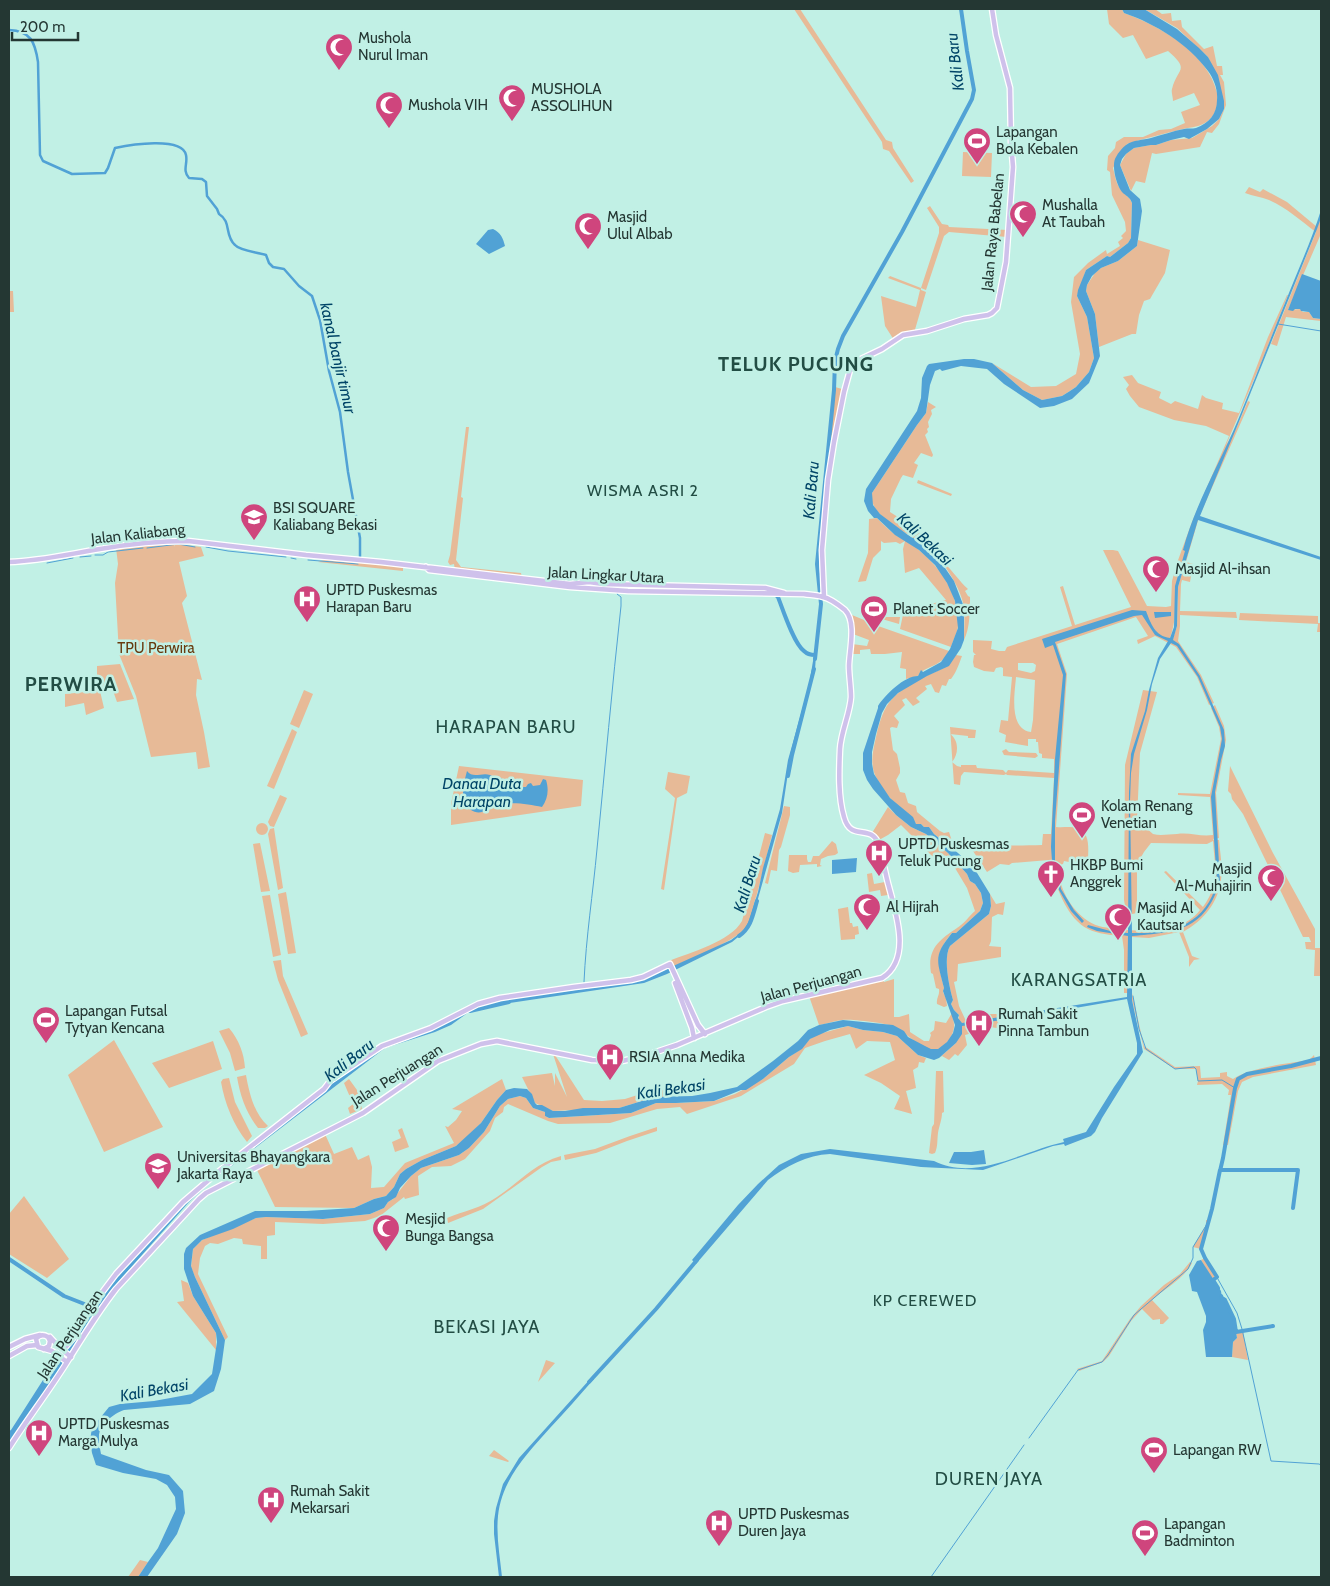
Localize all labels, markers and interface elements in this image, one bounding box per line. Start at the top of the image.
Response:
scale bar [12,10,79,42]
text: 200 m [20,18,65,36]
place label: Mushola Nurul Iman [358,29,428,64]
mosque icon: Mushola Nurul Iman [324,32,354,71]
water label: Kali Baru [942,32,968,92]
place label: MUSHOLA ASSOLIHUN [531,80,613,115]
mosque icon: MUSHOLA ASSOLIHUN [497,83,527,122]
mosque icon: Mushola VIH [374,90,404,129]
place label: Mushola VIH [408,96,488,114]
place label: Lapangan Bola Kebalen [996,123,1078,158]
sports icon: Lapangan Bola Kebalen [962,126,992,165]
street label: Jalan Raya Babelan [978,172,1008,293]
place label: Mushalla At Taubah [1042,196,1105,231]
mosque icon: Mushalla At Taubah [1008,199,1038,238]
place label: Masjid Ulul Albab [607,208,673,243]
mosque icon: Masjid Ulul Albab [573,211,603,250]
water label: kanal banjir timur [316,301,360,416]
district label: TELUK PUCUNG [718,352,874,376]
water label: Kali Baru [799,460,823,520]
district label: WISMA ASRI 2 [587,481,699,500]
place label: BSI SQUARE Kaliabang Bekasi [273,499,377,534]
school or university icon: BSI SQUARE Kaliabang Bekasi [239,502,269,541]
water label: Kali Bekasi [893,508,957,570]
street label: Jalan Kaliabang [89,520,186,548]
mosque icon: Masjid Al-ihsan [1141,554,1171,593]
place label: Masjid Al-ihsan [1175,560,1271,578]
street label: Jalan Lingkar Utara [546,563,666,587]
place label: UPTD Puskesmas Harapan Baru [326,581,437,616]
hospital icon: UPTD Puskesmas Harapan Baru [292,584,322,623]
sports icon: Planet Soccer [859,594,889,633]
place label: Planet Soccer [893,600,980,618]
park label: TPU Perwira [117,639,196,657]
district label: PERWIRA [25,672,117,696]
district label: HARAPAN BARU [436,716,576,738]
water label: Danau Duta Harapan [442,774,522,811]
place label: Kolam Renang Venetian [1101,797,1193,832]
sports icon: Kolam Renang Venetian [1067,800,1097,839]
place label: UPTD Puskesmas Teluk Pucung [898,835,1009,870]
hospital icon: UPTD Puskesmas Teluk Pucung [864,838,894,877]
water label: Kali Baru [729,853,765,915]
place label: HKBP Bumi Anggrek [1070,856,1143,891]
church icon: HKBP Bumi Anggrek [1036,859,1066,898]
place label: Masjid Al-Muhajirin [1175,860,1252,895]
mosque icon: Masjid Al-Muhajirin [1256,863,1286,902]
mosque icon: Al Hijrah [852,892,882,931]
place label: Al Hijrah [886,898,939,916]
place label: Masjid Al Kautsar [1137,899,1194,934]
mosque icon: Masjid Al Kautsar [1103,902,1133,941]
street label: Jalan Perjuangan [758,962,863,1006]
district label: KARANGSATRIA [1011,969,1147,991]
place label: Lapangan Futsal Tytyan Kencana [65,1002,168,1037]
sports icon: Lapangan Futsal Tytyan Kencana [31,1005,61,1044]
place label: Rumah Sakit Pinna Tambun [998,1005,1089,1040]
hospital icon: Rumah Sakit Pinna Tambun [964,1008,994,1047]
water label: Kali Baru [320,1035,378,1085]
street label: Jalan Perjuangan [347,1040,446,1111]
hospital icon: RSIA Anna Medika [595,1042,625,1081]
place label: RSIA Anna Medika [629,1048,746,1066]
water label: Kali Bekasi [635,1075,707,1103]
place label: Universitas Bhayangkara Jakarta Raya [176,1148,331,1183]
school or university icon: Universitas Bhayangkara Jakarta Raya [143,1151,173,1190]
place label: Mesjid Bunga Bangsa [405,1210,494,1245]
mosque icon: Mesjid Bunga Bangsa [371,1213,401,1252]
street label: Jalan Perjuangan [33,1286,107,1383]
district label: KP CEREWED [873,1291,977,1310]
district label: BEKASI JAYA [434,1316,540,1338]
water label: Kali Bekasi [118,1375,190,1405]
place label: UPTD Puskesmas Marga Mulya [58,1415,169,1450]
hospital icon: UPTD Puskesmas Marga Mulya [24,1418,54,1457]
sports icon: Lapangan RW [1139,1435,1169,1474]
place label: Lapangan RW [1173,1441,1262,1459]
district label: DUREN JAYA [935,1468,1043,1490]
place label: Rumah Sakit Mekarsari [290,1482,370,1517]
hospital icon: Rumah Sakit Mekarsari [256,1485,286,1524]
place label: UPTD Puskesmas Duren Jaya [738,1505,849,1540]
hospital icon: UPTD Puskesmas Duren Jaya [704,1508,734,1547]
place label: Lapangan Badminton [1164,1515,1235,1550]
sports icon: Lapangan Badminton [1130,1518,1160,1557]

